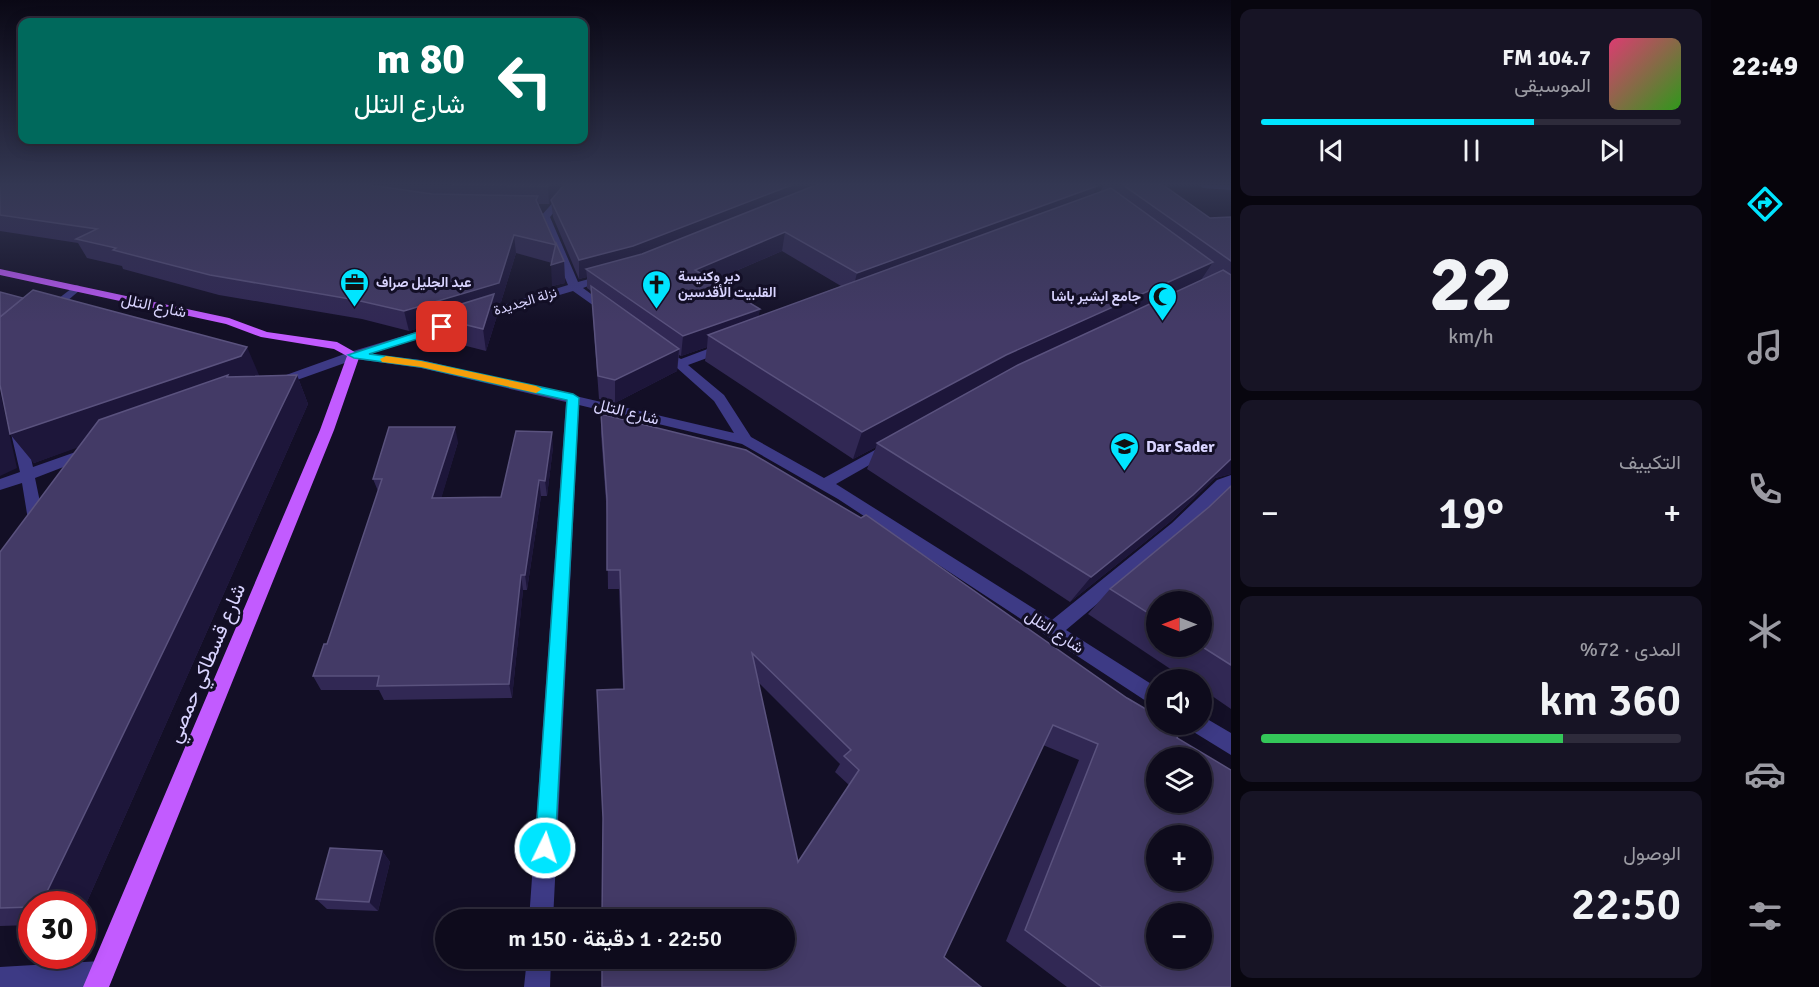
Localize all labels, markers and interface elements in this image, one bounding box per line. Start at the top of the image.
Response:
text: 80 m [376,34,465,85]
icon: left [486,42,564,120]
text: 104.7 FM [1502,44,1591,71]
text: 22:49 [1732,50,1798,83]
text: الموسيقى [1514,73,1591,98]
text: شارع التلل [354,88,465,121]
icon: previous [1315,134,1348,167]
icon: pause [1455,134,1488,167]
icon: next [1595,134,1628,167]
icon: directions [1744,183,1786,225]
text: 22 [1429,237,1513,333]
office icon: عبد الجليل صراف [339,266,371,308]
church icon: دير وكنيسة القلبيت الأقدسين [641,268,673,310]
place label: دير وكنيسة القلبيت الأقدسين [678,268,776,301]
place label: عبد الجليل صراف [376,274,471,291]
mosque icon: جامع ابشير باشا [1146,280,1178,322]
street label: نزلة الجديدة [491,284,559,319]
place label: جامع ابشير باشا [1051,288,1141,306]
street label: شارع التلل [119,289,188,324]
pin [416,301,467,352]
icon: arrive [425,310,458,343]
text: km/h [1448,324,1494,349]
icon: music [1744,326,1786,368]
street label: شارع التلل [592,394,661,431]
school or university icon: Dar Sader [1109,430,1141,472]
place label: Dar Sader [1146,437,1215,457]
text: التكييف [1619,450,1681,475]
icon: phone [1744,468,1786,510]
text: 19° [1438,486,1504,541]
text: − [1261,493,1279,534]
text: + [1663,493,1681,534]
street label: شارع قسطاكي حمصي [162,580,255,748]
north arrow [1146,591,1212,657]
map controls [1146,591,1212,969]
street label: شارع التلل [1021,605,1088,659]
icon: climate [1744,610,1786,652]
text: المدى · 72% [1580,637,1681,662]
button: sound [1146,669,1212,735]
text: 360 km [1539,673,1681,728]
button: layers [1146,747,1212,813]
icon: car [1744,753,1786,795]
position arrow [513,816,577,880]
button: + [1146,825,1212,891]
text: الوصول [1623,841,1681,866]
text: 22:50 [1571,877,1681,932]
speed limit sign: 30 [18,891,96,969]
icon: filters [1744,895,1786,937]
button: − [1146,903,1212,969]
text: 22:50 · 1 دقيقة · 150 m [508,925,722,952]

